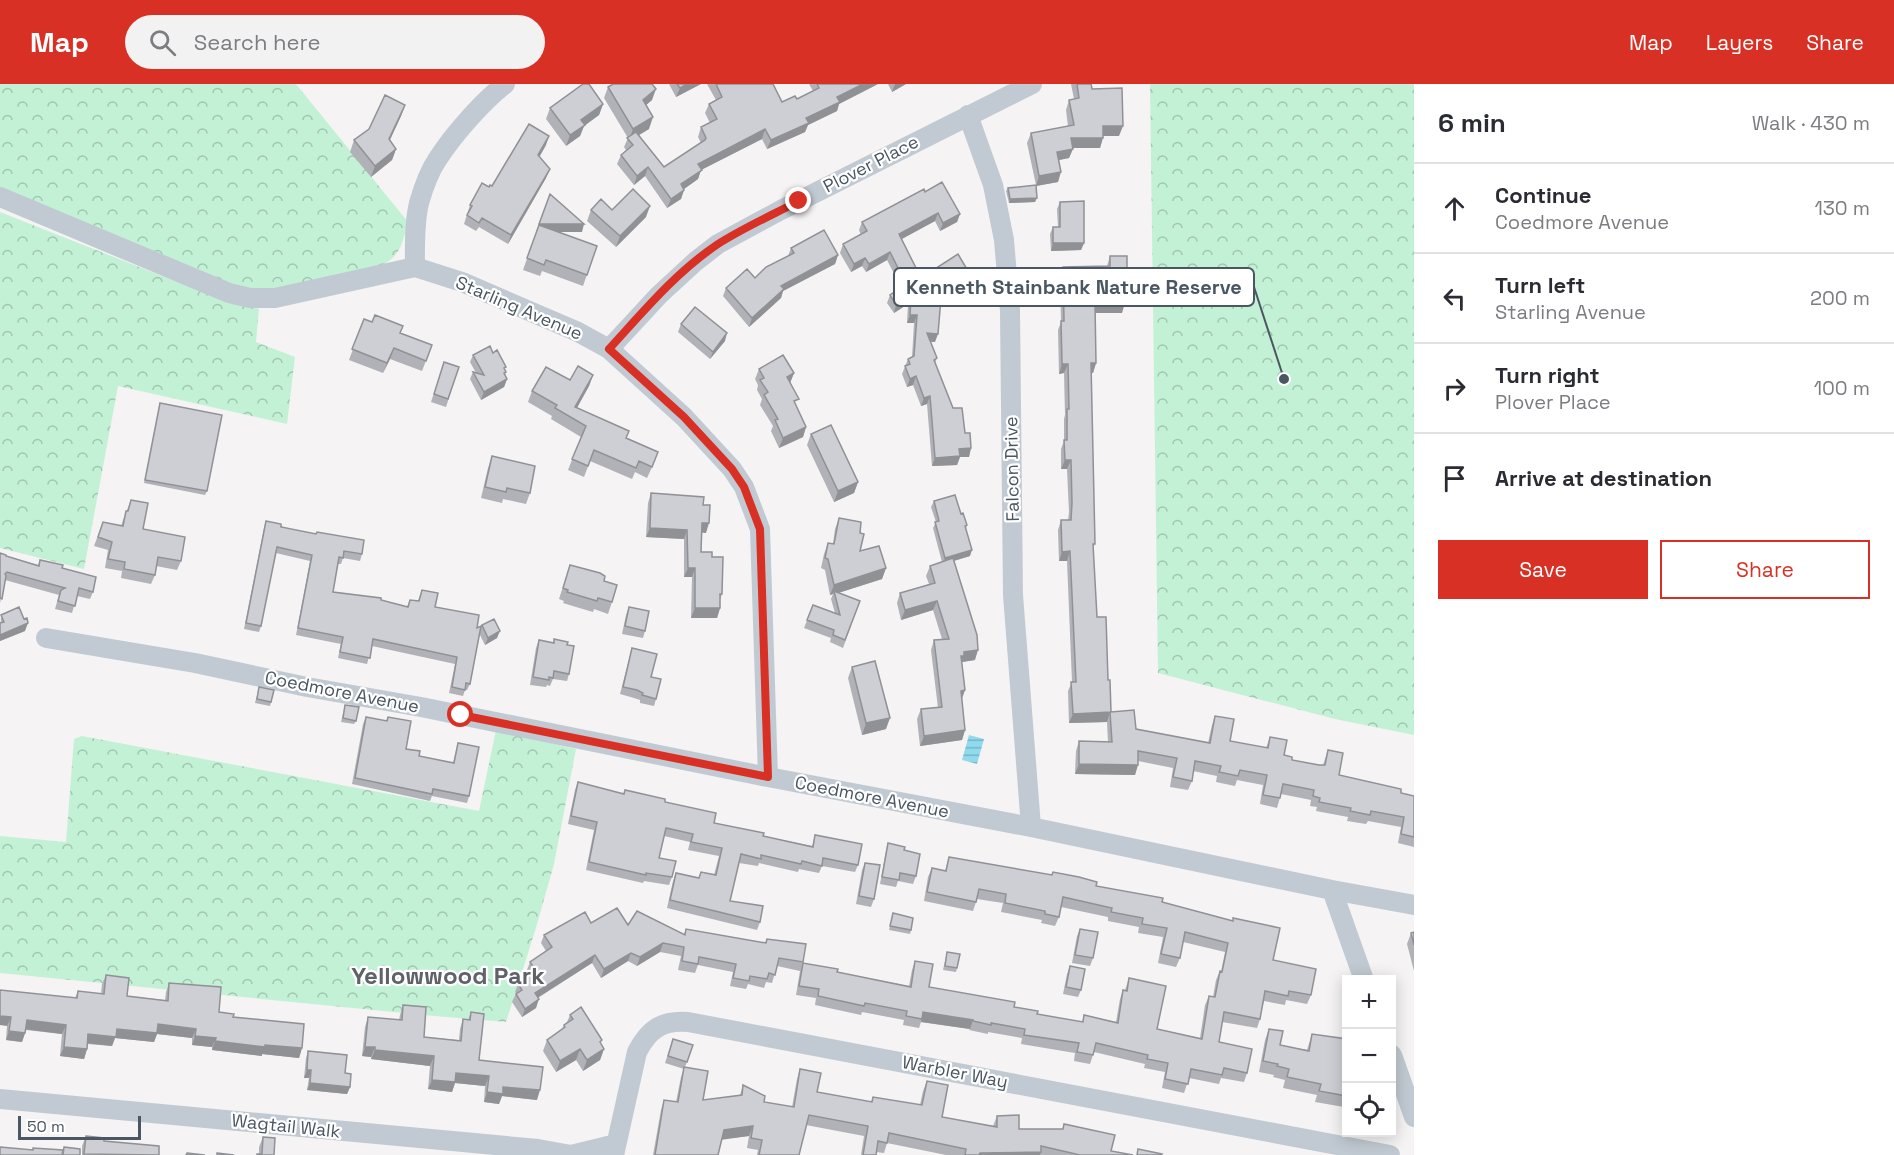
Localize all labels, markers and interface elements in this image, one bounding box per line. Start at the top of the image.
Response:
search box [125,15,545,69]
text: Map [30,24,89,60]
icon: search [146,26,179,59]
text: Search here [194,28,321,56]
text: Map [1629,29,1673,56]
text: Layers [1706,29,1773,56]
text: Share [1806,29,1864,56]
text: 6 min [1438,106,1506,140]
text: Walk · 430 m [1752,110,1870,136]
street label: Plover Place [819,130,922,197]
text: Continue [1495,181,1591,209]
route end [785,187,811,213]
icon: ahead [1438,192,1471,225]
text: 130 m [1814,195,1870,221]
text: Coedmore Avenue [1495,209,1669,235]
callout: Kenneth Stainbank Nature Reserve [894,268,1254,306]
street label: Starling Avenue [452,270,586,345]
text: Turn left [1495,271,1585,299]
text: Kenneth Stainbank Nature Reserve [906,274,1242,300]
icon: left [1438,282,1471,315]
text: 200 m [1810,285,1870,311]
text: Starling Avenue [1495,299,1646,325]
text: Turn right [1495,361,1600,389]
icon: right [1438,372,1471,405]
text: 100 m [1814,375,1870,401]
text: Plover Place [1495,389,1611,415]
street label: Falcon Drive [999,416,1024,522]
icon: arrive [1438,462,1471,495]
text: Arrive at destination [1495,464,1712,492]
button: Save [1438,540,1648,599]
button: Share [1660,540,1870,599]
street label: Coedmore Avenue [263,665,421,718]
route start [447,701,473,727]
street label: Coedmore Avenue [793,770,951,823]
district label: Yellowwood Park [351,960,545,991]
map controls [1342,975,1396,1137]
button: + [1342,975,1396,1029]
button: − [1342,1029,1396,1083]
street label: Warbler Way [900,1050,1010,1093]
button: locate [1342,1083,1396,1137]
street label: Wagtail Walk [231,1108,342,1143]
scale bar [18,1113,141,1140]
text: 50 m [27,1116,65,1137]

